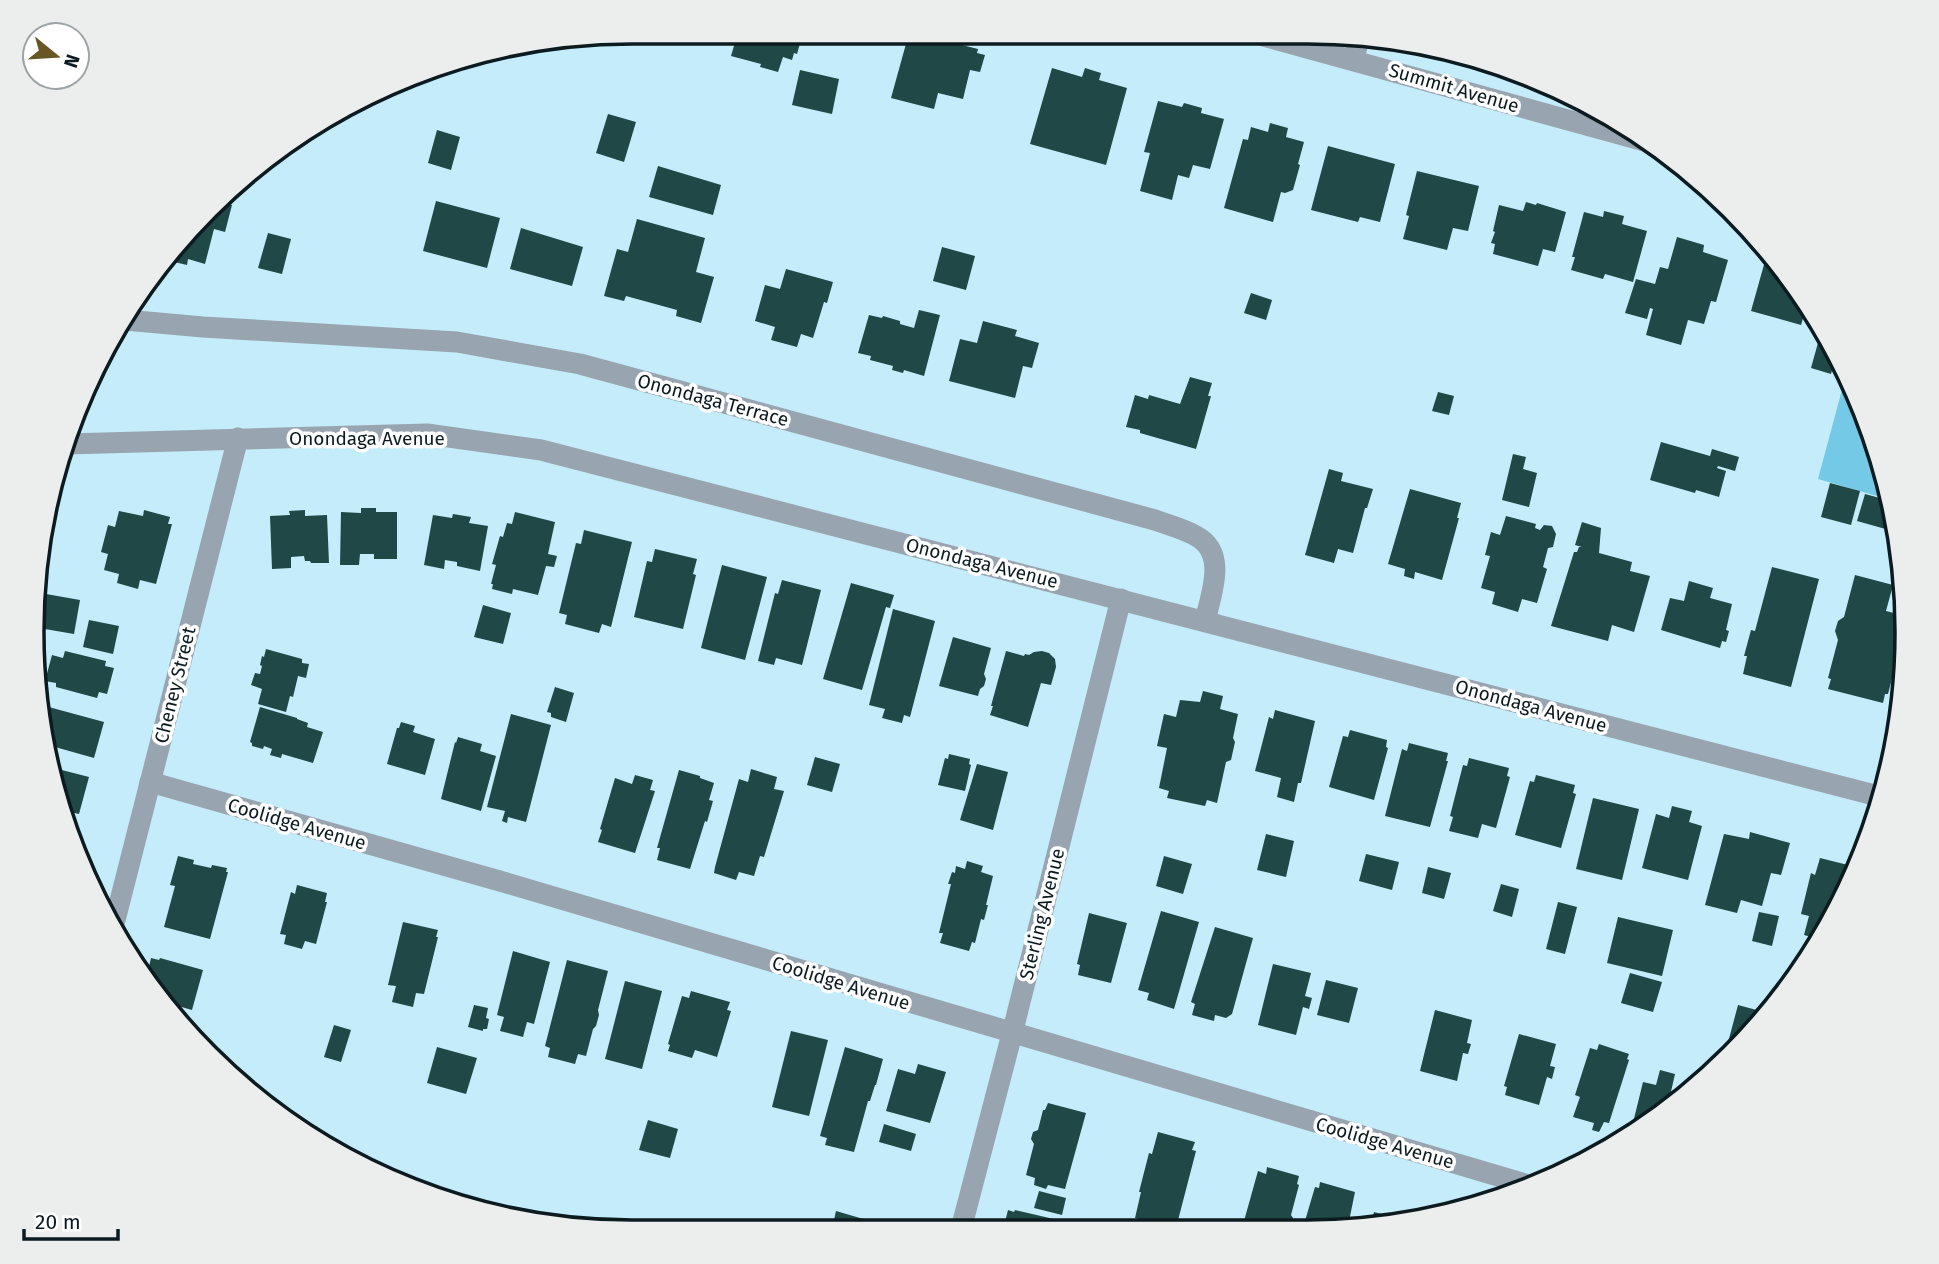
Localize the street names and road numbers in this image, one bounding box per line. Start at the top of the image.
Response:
street label: Summit Avenue [1386,58,1522,118]
street label: Onondaga Terrace [635,369,791,431]
street label: Onondaga Avenue [289,427,445,450]
street label: Onondaga Avenue [904,533,1060,593]
street label: Cheney Street [149,624,201,746]
street label: Onondaga Avenue [1453,675,1609,737]
street label: Coolidge Avenue [225,793,369,855]
street label: Sterling Avenue [1015,846,1069,982]
street label: Coolidge Avenue [769,951,913,1015]
street label: Coolidge Avenue [1313,1112,1457,1174]

